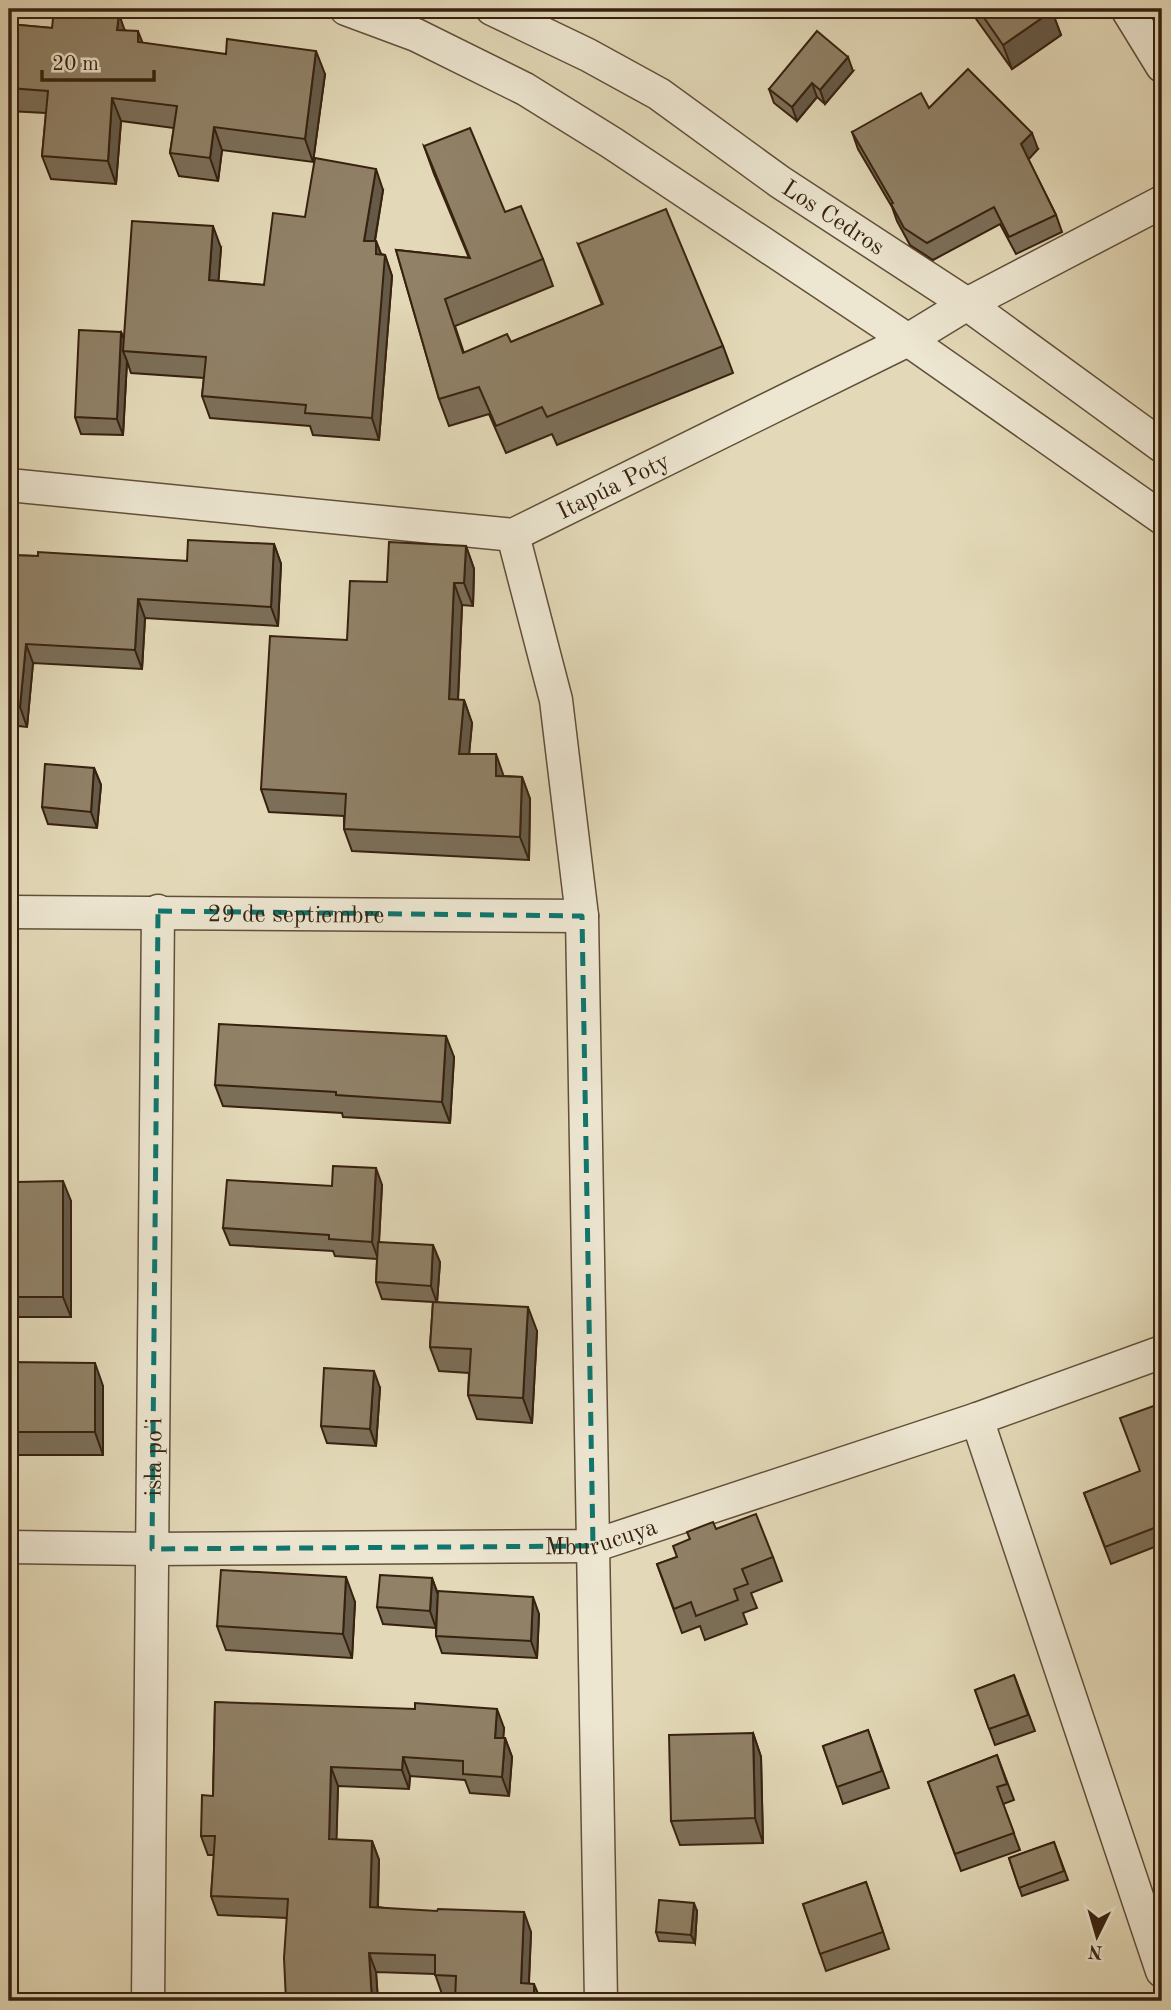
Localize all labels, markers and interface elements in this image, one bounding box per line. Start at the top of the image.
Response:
scale bar [42,38,154,82]
text: 20 m [52,54,99,75]
street label: Los Cedros [777,177,888,261]
street label: Itapúa Poty [554,450,674,525]
street label: 29 de septiembre [207,903,385,929]
street label: isla po'i [143,1418,167,1496]
street label: Mburucuya [544,1516,661,1560]
north arrow [1062,1902,1132,1972]
text: N [1087,1940,1104,1961]

